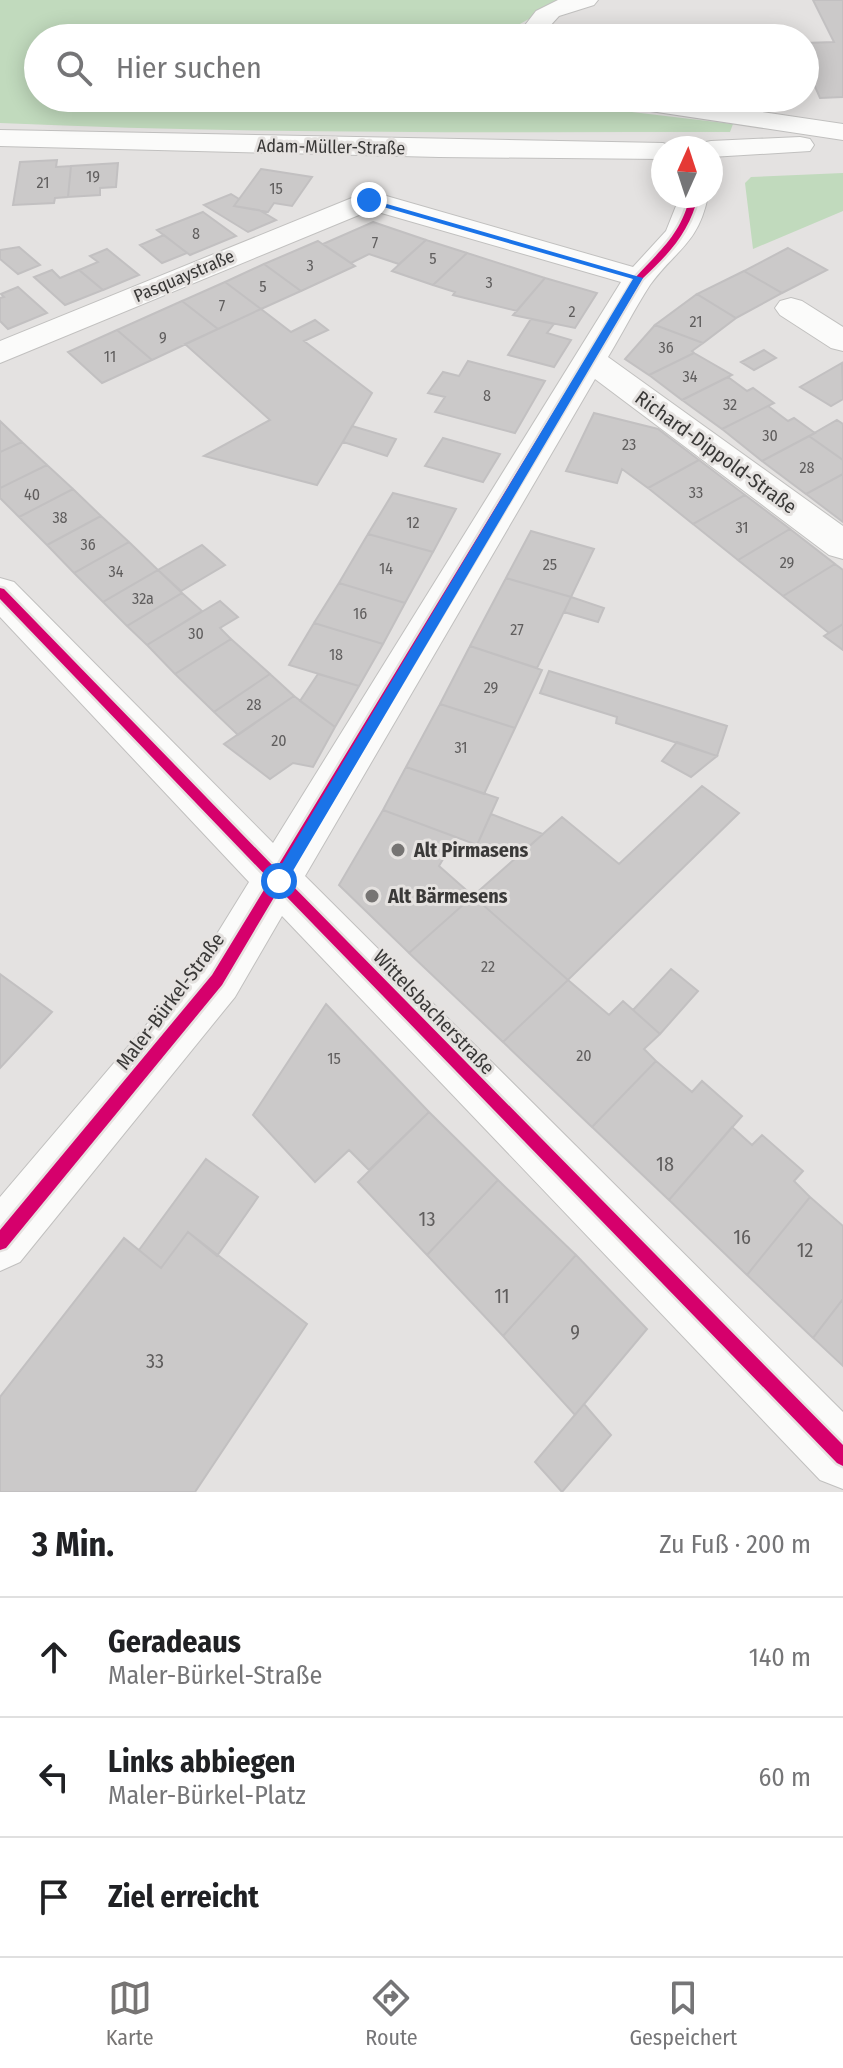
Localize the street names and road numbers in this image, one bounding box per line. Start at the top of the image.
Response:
street label: Adam-Müller-Straße [257,135,405,159]
street label: Pasquaystraße [130,245,238,307]
street label: Richard-Dippold-Straße [631,385,801,519]
street label: Maler-Bürkel-Straße [111,928,229,1074]
street label: Wittelsbacherstraße [368,945,500,1079]

